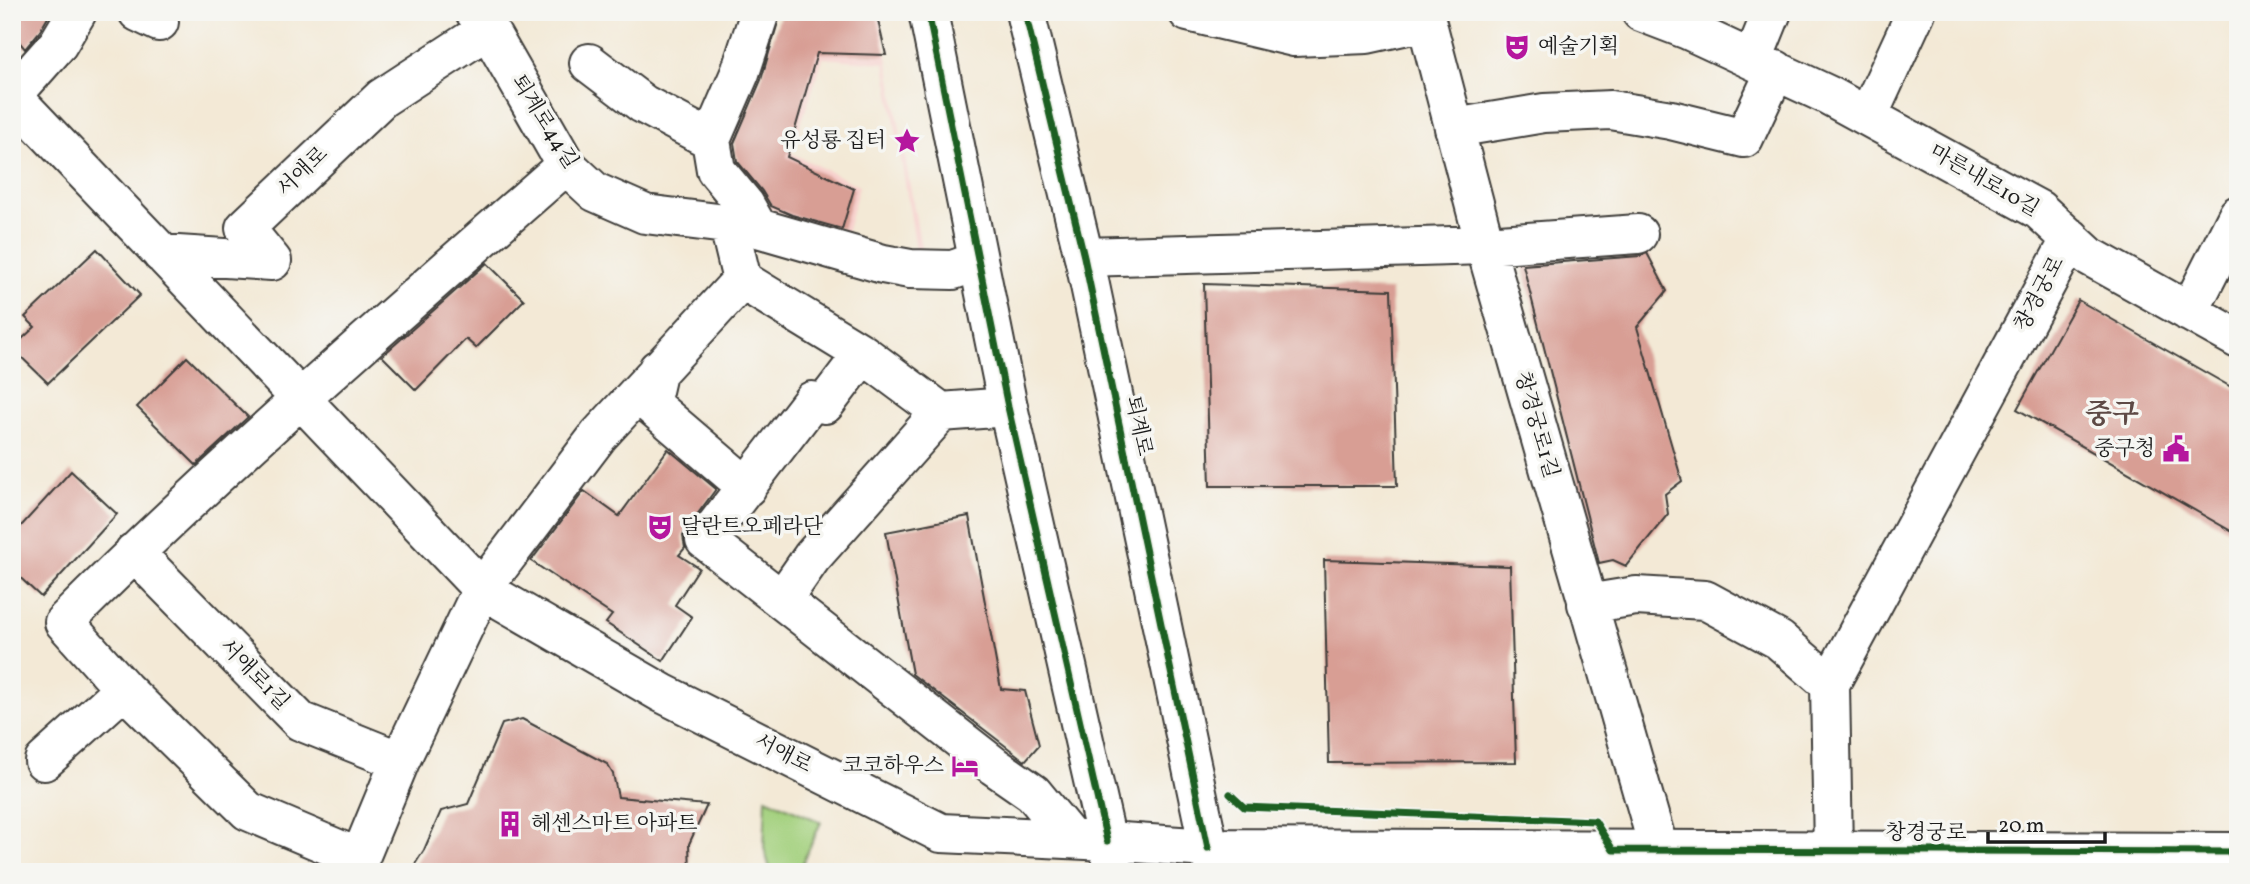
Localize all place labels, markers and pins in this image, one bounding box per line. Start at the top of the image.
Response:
theatre icon: 예술기획 [1502,32,1532,62]
place label: 예술기획 [1538,33,1619,62]
place icon: 유성룡 집터 [892,126,922,156]
place label: 유성룡 집터 [780,127,886,156]
public building icon: 중구청 [2161,434,2191,464]
place label: 중구청 [2094,435,2155,464]
theatre icon: 달란트오페라단 [645,512,675,542]
place label: 달란트오페라단 [681,513,824,542]
hotel icon: 코코하우스 [950,751,980,781]
place label: 코코하우스 [843,752,944,781]
building icon: 헤센스마트 아파트 [495,809,525,839]
place label: 헤센스마트 아파트 [531,810,698,839]

